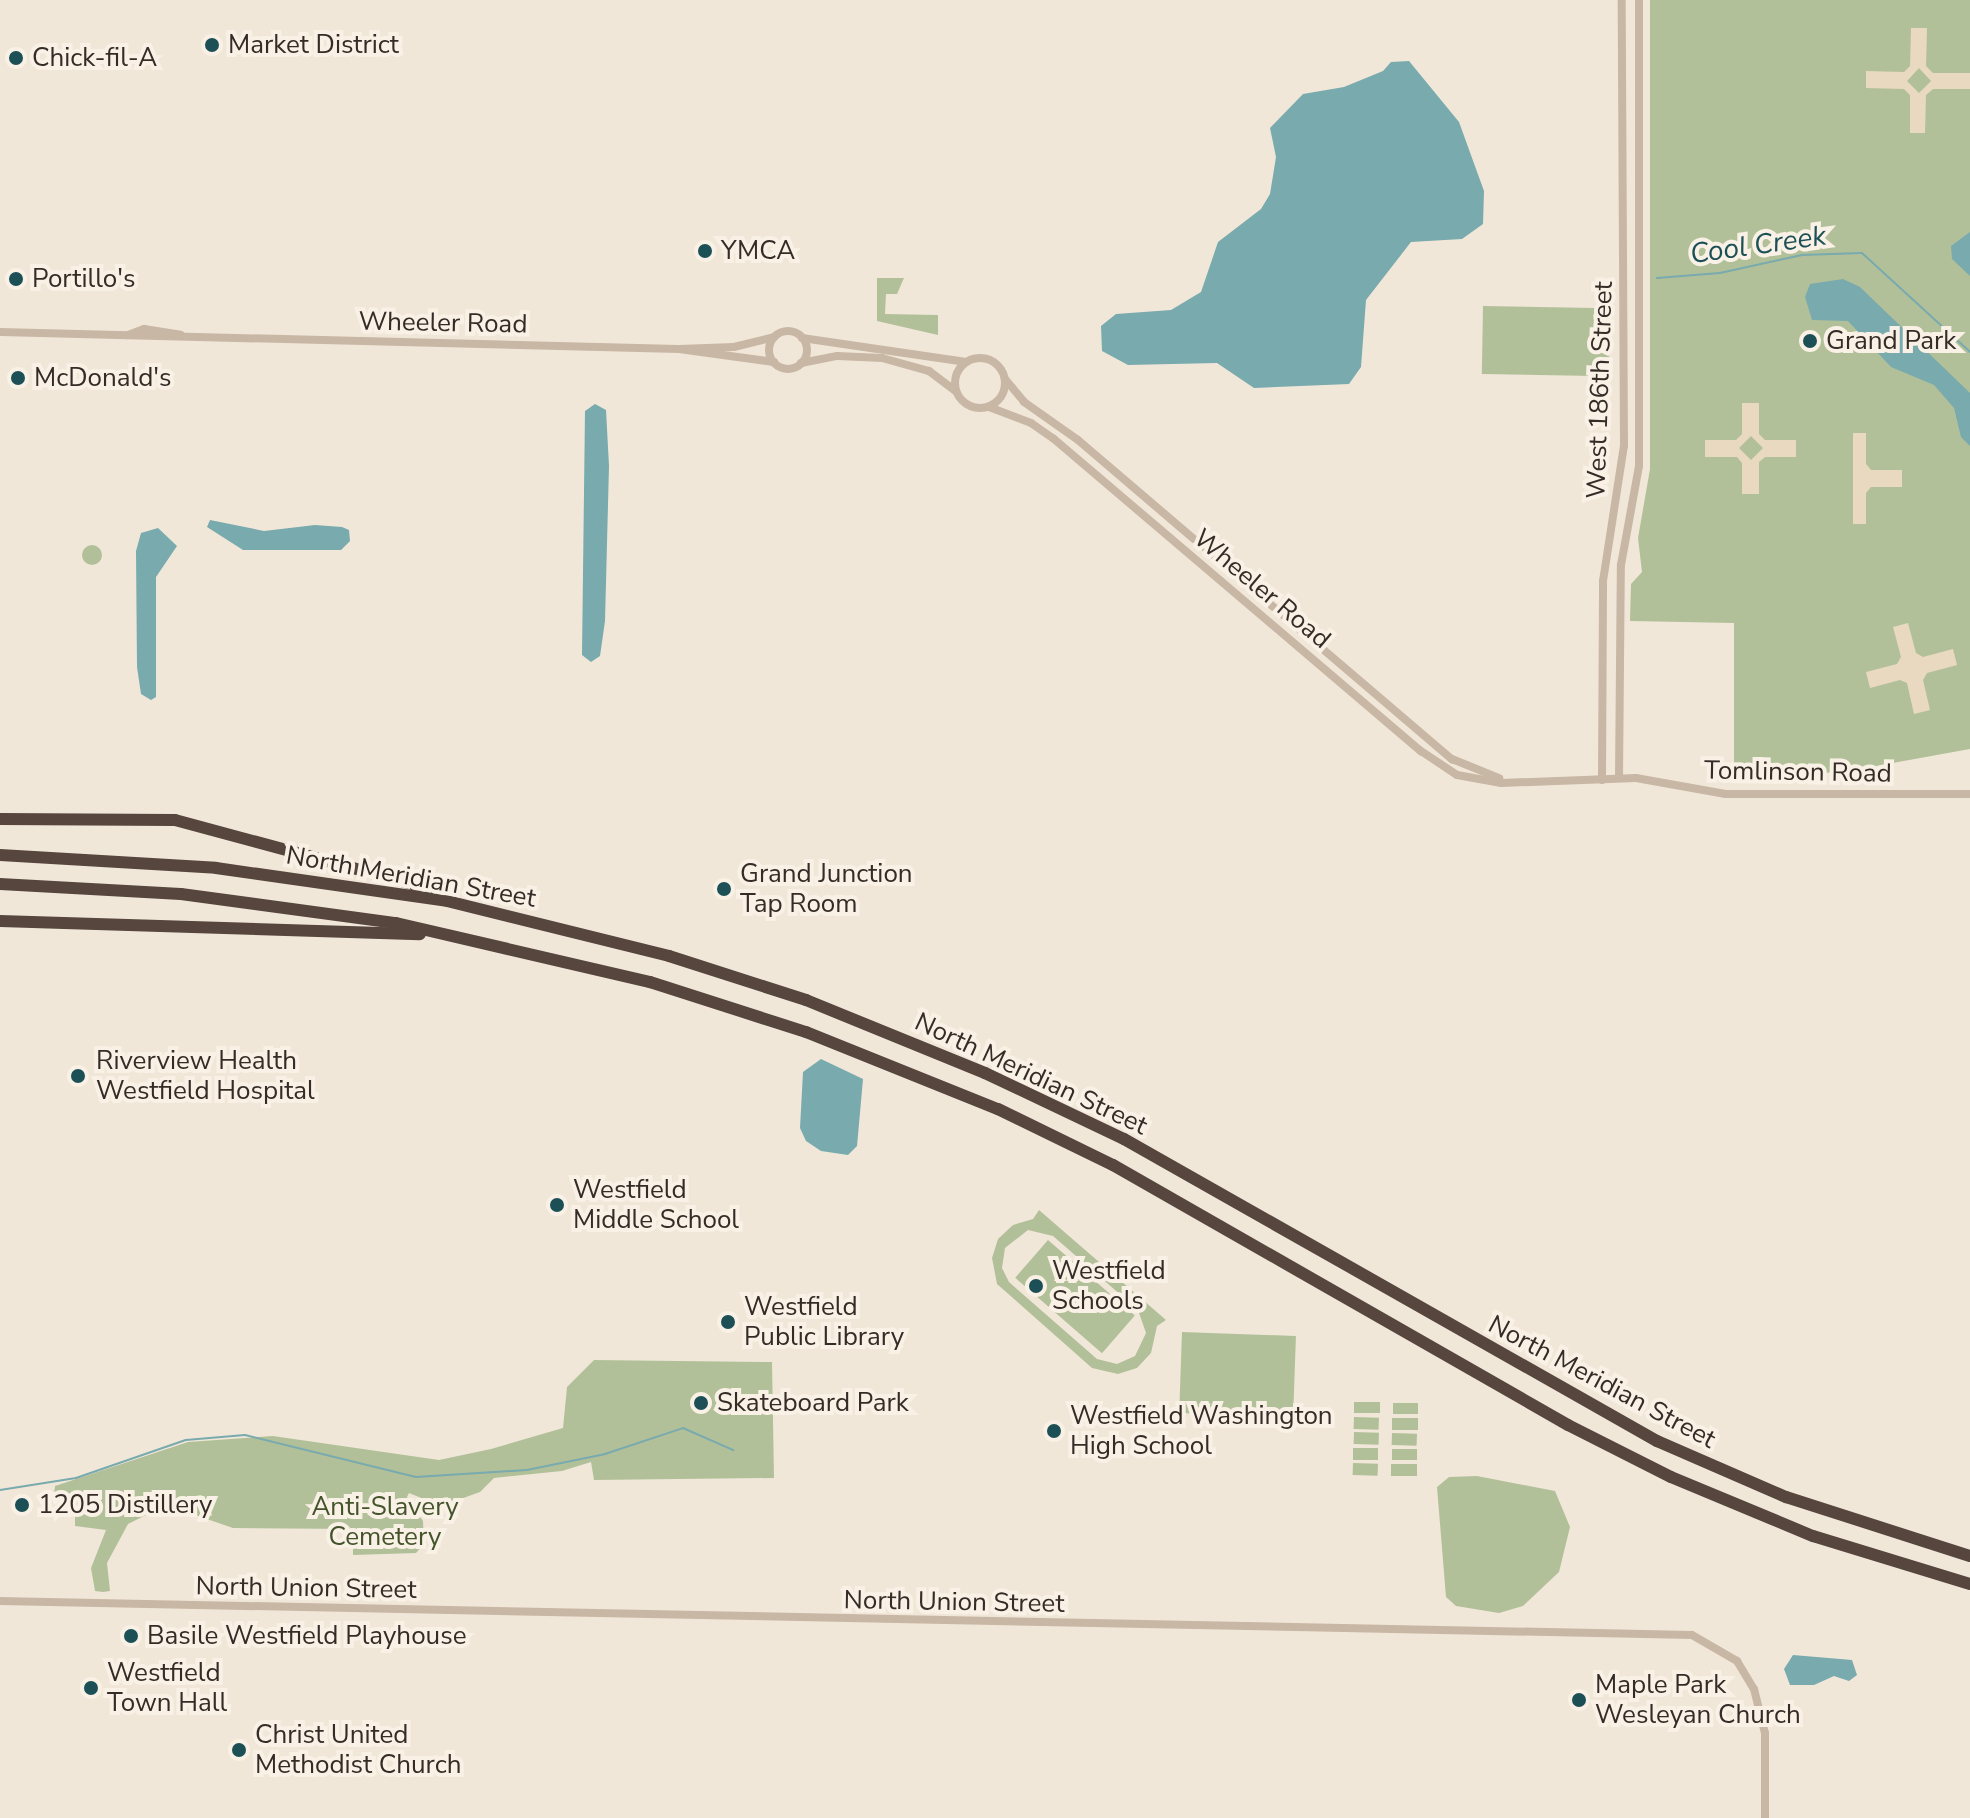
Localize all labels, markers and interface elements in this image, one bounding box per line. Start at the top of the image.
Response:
place label: Market District [228,29,399,61]
marker: Market District [203,36,221,54]
place label: Chick-fil-A [32,42,157,74]
marker: Chick-fil-A [7,49,25,67]
water label: Cool Creek [1688,219,1828,271]
place label: YMCA [721,235,795,267]
marker: YMCA [696,242,714,260]
place label: Portillo's [32,263,135,295]
marker: Portillo's [7,270,25,288]
street label: West 186th Street [1581,281,1619,499]
street label: Wheeler Road [358,306,528,340]
place label: Grand Park [1826,325,1956,357]
marker: Grand Park [1801,332,1819,350]
place label: McDonald's [34,362,172,394]
marker: McDonald's [9,369,27,387]
street label: Wheeler Road [1187,523,1337,655]
street label: Tomlinson Road [1704,755,1892,789]
street label: North Meridian Street [284,840,538,914]
place label: Grand Junction Tap Room [740,858,913,920]
marker: Grand Junction Tap Room [715,880,733,898]
street label: North Meridian Street [910,1006,1152,1142]
place label: Riverview Health Westfield Hospital [96,1045,315,1106]
marker: Riverview Health Westfield Hospital [67,1065,89,1087]
place label: Westfield Middle School [573,1174,739,1236]
marker: Westfield Middle School [548,1196,566,1214]
place label: Westfield Schools [1052,1255,1166,1316]
marker: Westfield Schools [1027,1277,1045,1295]
place label: Westfield Public Library [744,1291,904,1352]
street label: North Meridian Street [1483,1309,1721,1455]
marker: Westfield Public Library [719,1313,737,1331]
place label: Skateboard Park [717,1387,909,1419]
marker: Skateboard Park [692,1394,710,1412]
place label: Westfield Washington High School [1070,1400,1333,1462]
marker: Westfield Washington High School [1045,1422,1063,1440]
place label: 1205 Distillery [38,1489,212,1521]
park label: Anti-Slavery Cemetery [311,1491,459,1552]
marker: 1205 Distillery [13,1496,31,1514]
street label: North Union Street [195,1570,417,1606]
street label: North Union Street [843,1584,1065,1620]
place label: Basile Westfield Playhouse [147,1620,467,1652]
marker: Basile Westfield Playhouse [122,1627,140,1645]
place label: Westfield Town Hall [107,1657,227,1718]
place label: Maple Park Wesleyan Church [1595,1669,1801,1730]
marker: Westfield Town Hall [82,1679,100,1697]
marker: Maple Park Wesleyan Church [1570,1691,1588,1709]
place label: Christ United Methodist Church [255,1719,462,1780]
marker: Christ United Methodist Church [230,1741,248,1759]

